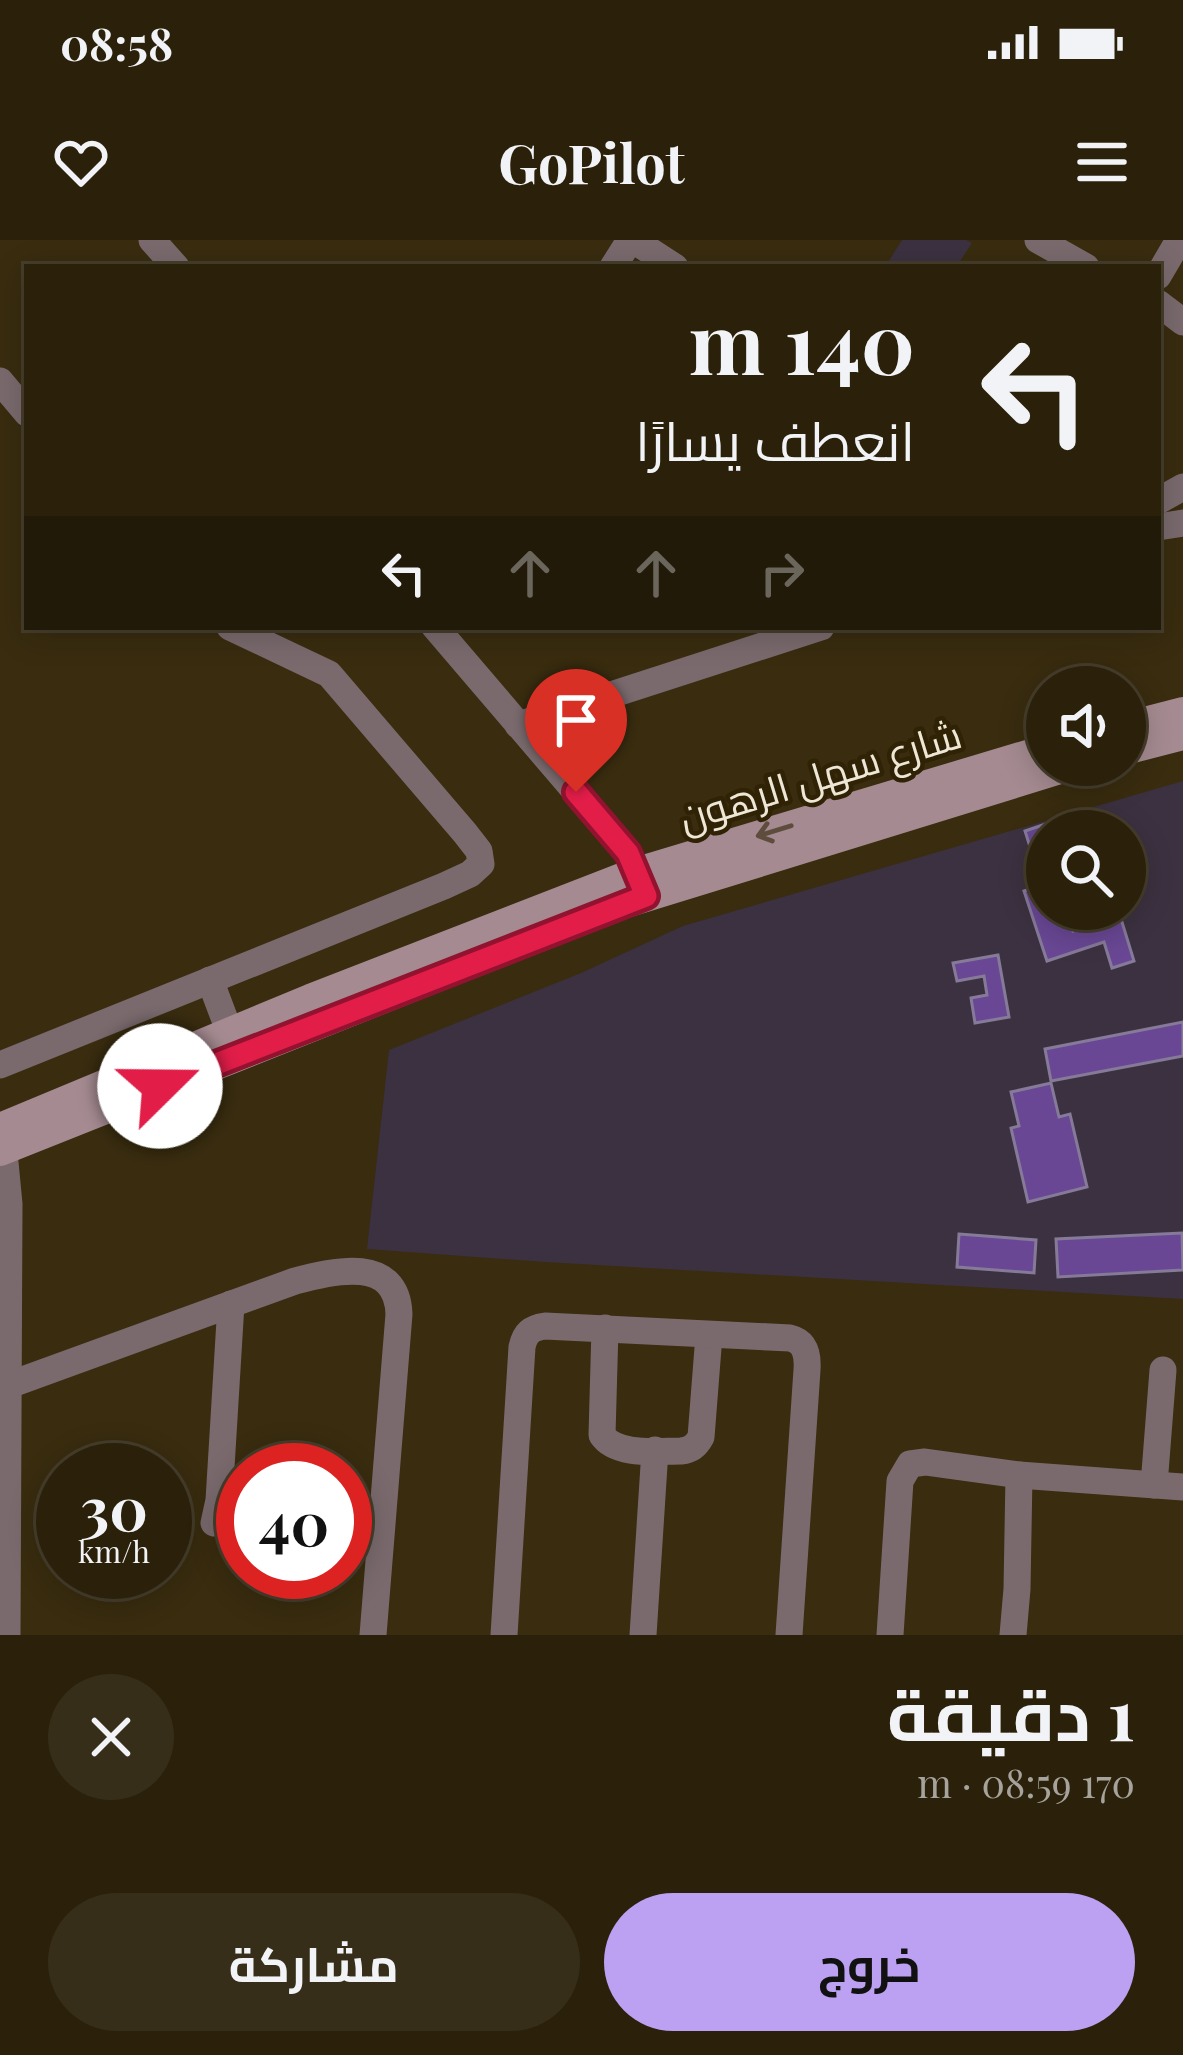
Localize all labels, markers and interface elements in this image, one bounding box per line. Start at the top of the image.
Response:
text: 08:58 [60,12,173,72]
text: GoPilot [498,126,685,198]
icon: heart [48,129,114,195]
icon: menu [1069,129,1135,195]
text: 140 m [689,284,915,396]
icon: left [957,312,1113,468]
text: انعطف يسارًا [635,403,915,475]
icon: left [371,540,437,606]
icon: ahead [497,540,563,606]
icon: ahead [623,540,689,606]
icon: right [749,540,815,606]
map controls [1026,666,1146,930]
button: sound [1026,666,1146,786]
pin [525,669,627,792]
icon: arrive [543,687,609,753]
street label: شارع سهل الرهون [672,706,968,845]
button: search [1026,810,1146,930]
one-way arrow [756,821,794,843]
position arrow [97,1023,223,1149]
speed limit sign: 40 [216,1443,372,1599]
text: 30 [80,1466,148,1546]
text: km/h [78,1531,150,1571]
text: 1 دقيقة [887,1663,1135,1759]
button: close [48,1674,174,1800]
text: 170 m · 08:59 [917,1756,1135,1808]
button: مشاركة [48,1893,580,2031]
button: خروج [604,1893,1135,2031]

